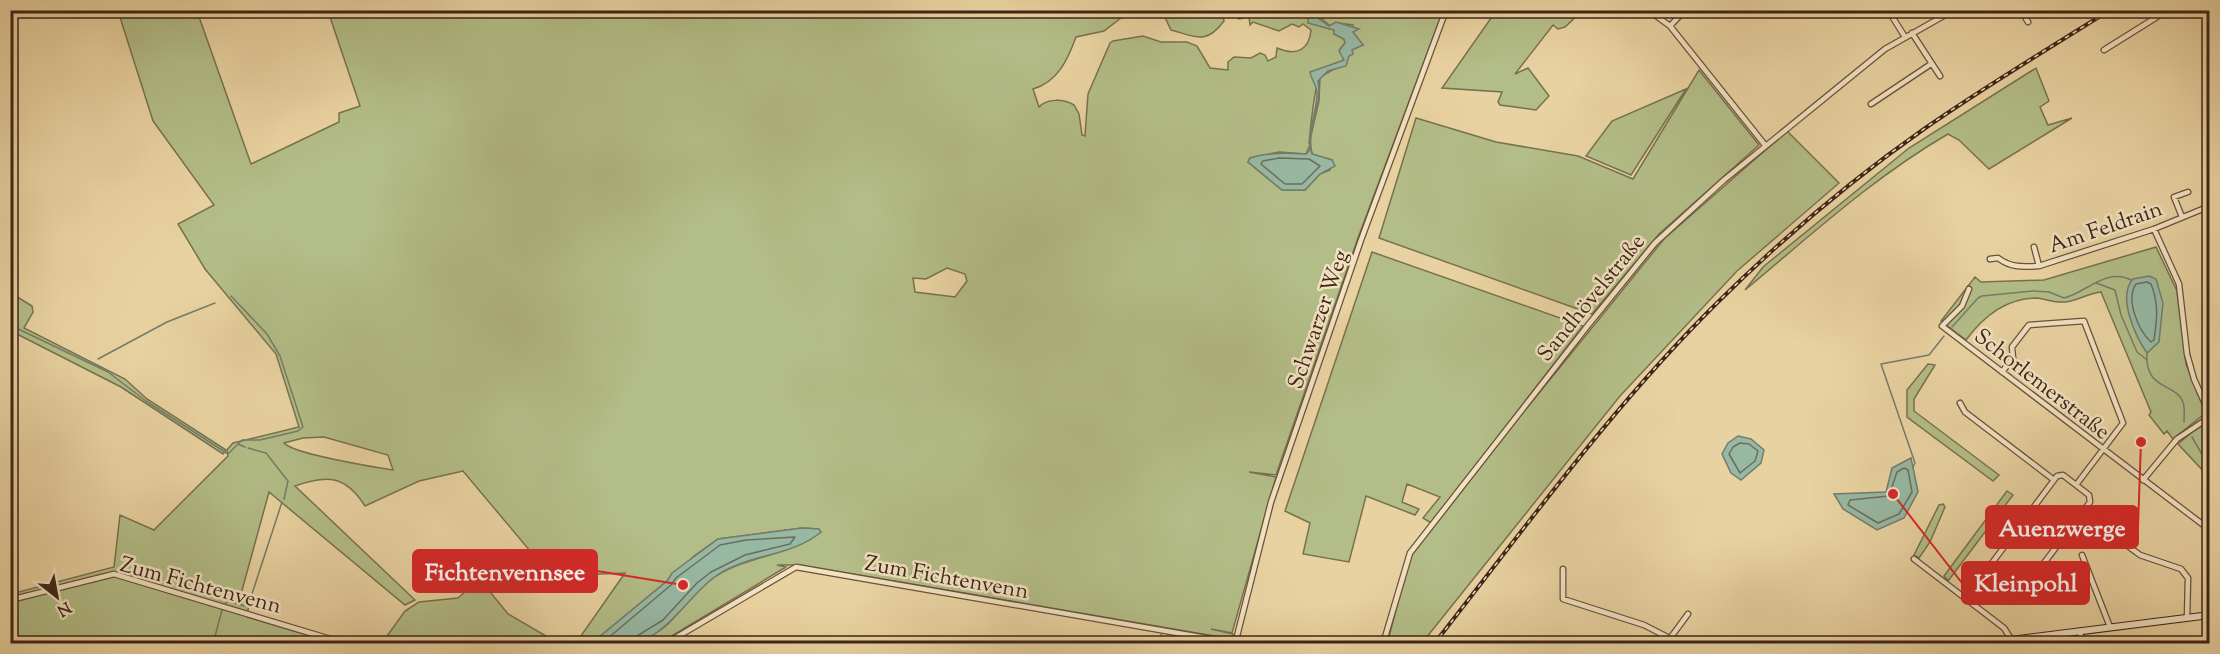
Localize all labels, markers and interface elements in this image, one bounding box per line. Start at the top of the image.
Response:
street label: Am Feldrain [2045,194,2167,263]
street label: Sandhövelstraße [1531,228,1654,370]
street label: Schwarzer Weg [1281,246,1359,394]
street label: Schorlemerstraße [1966,322,2116,449]
callout: Auenzwerge [1986,506,2138,548]
text: Auenzwerge [1998,513,2126,547]
street label: Zum Fichtenvenn [862,549,1031,609]
street label: Zum Fichtenvenn [116,550,284,624]
callout: Fichtenvennsee [413,550,597,592]
text: Fichtenvennsee [425,557,585,591]
callout: Kleinpohl [1962,562,2089,604]
north arrow [27,567,87,627]
text: Kleinpohl [1975,568,2078,602]
text: N [52,595,75,621]

